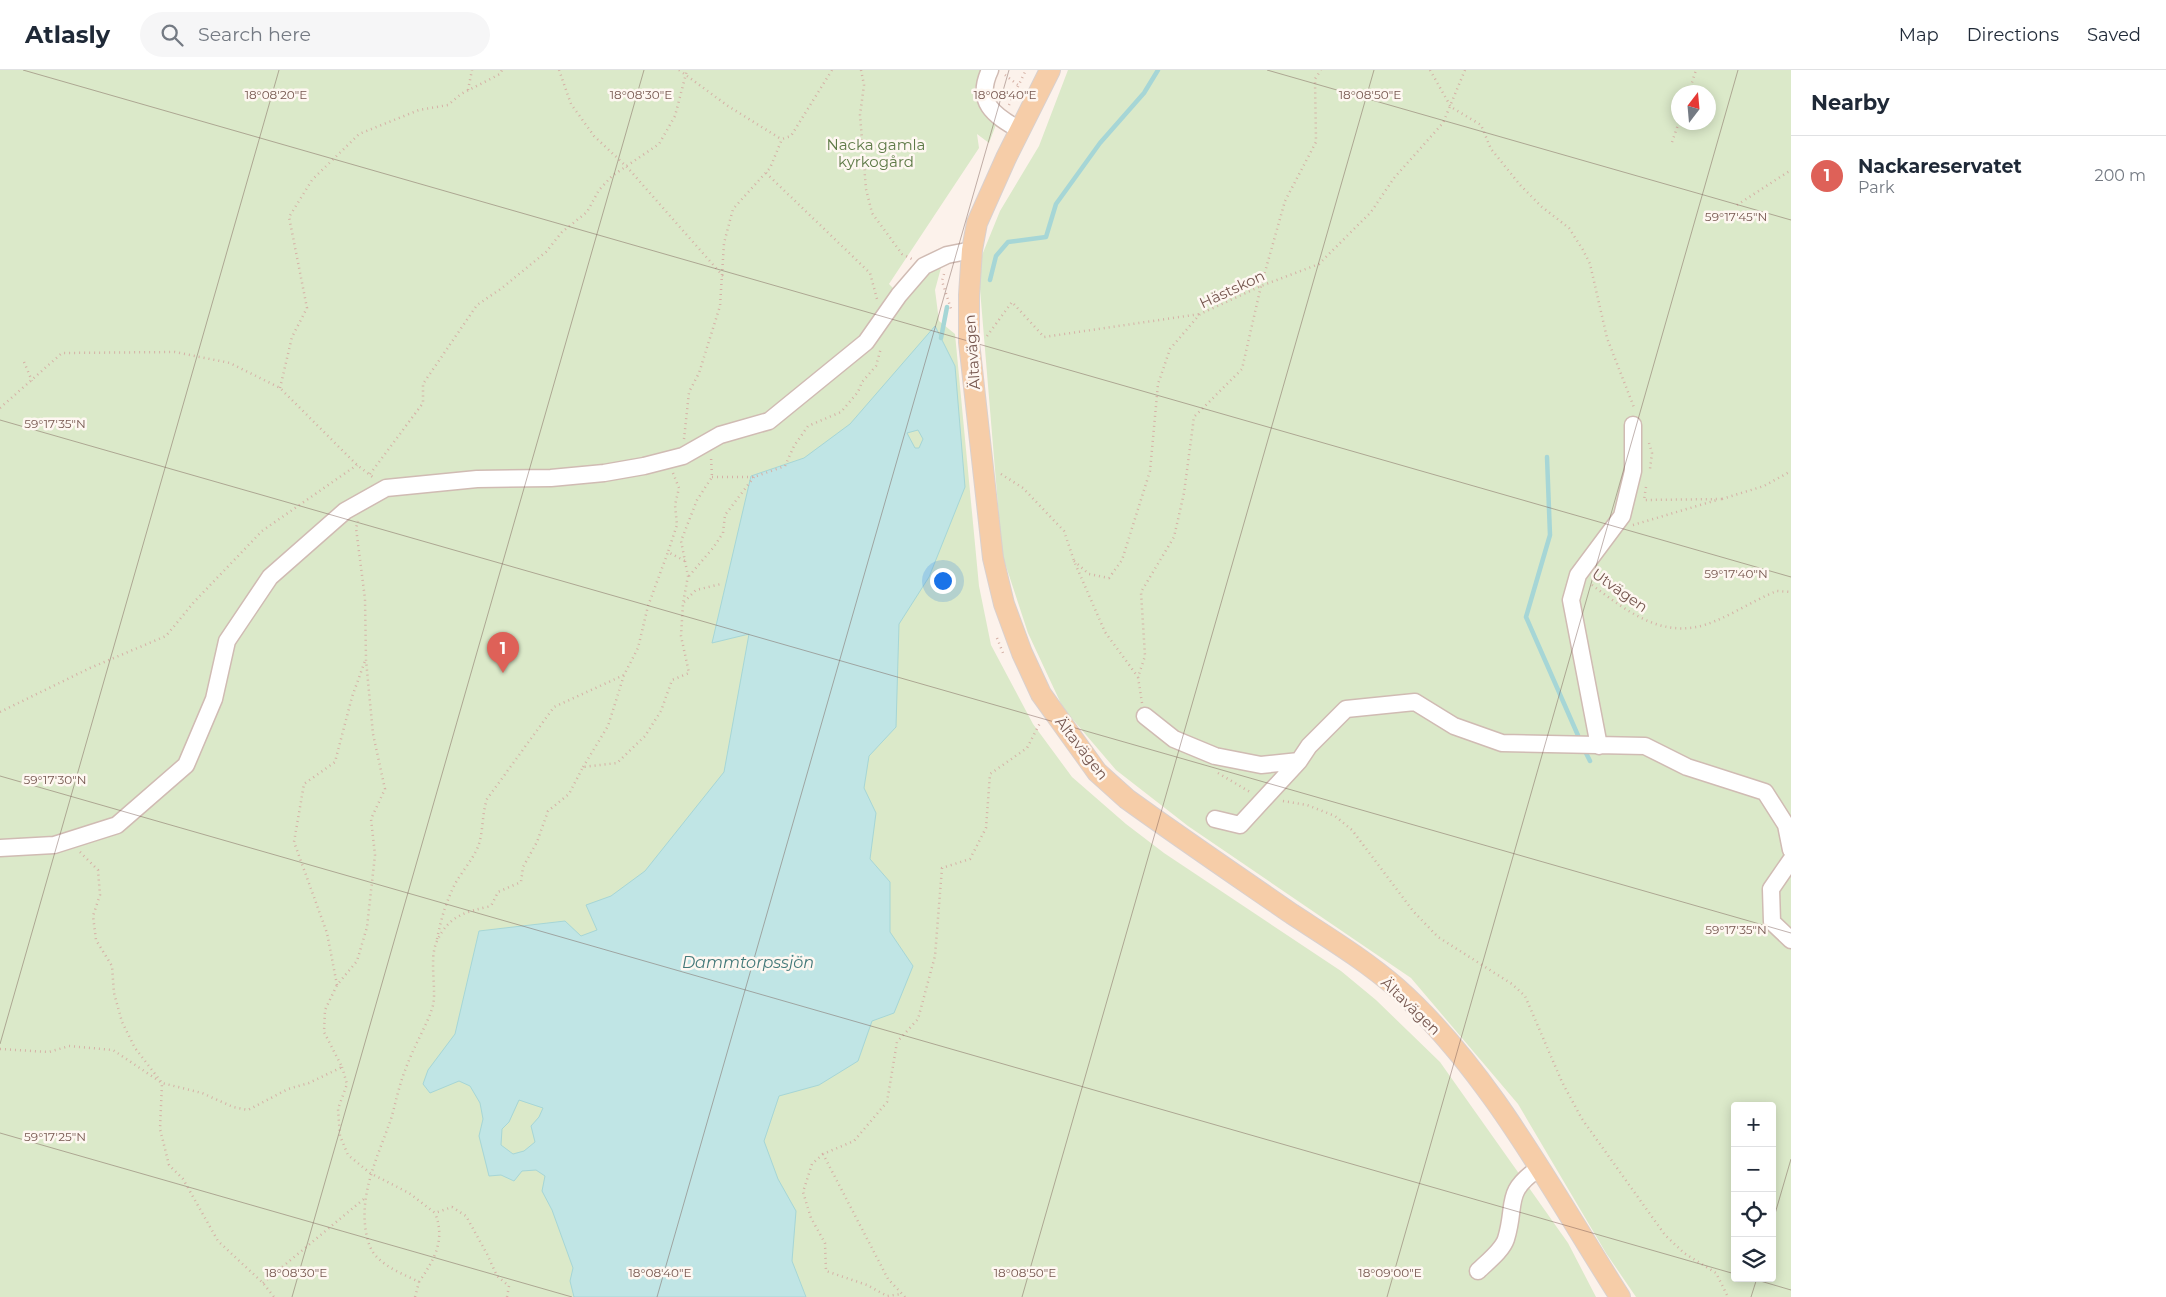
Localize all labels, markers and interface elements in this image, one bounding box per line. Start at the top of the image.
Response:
search box [140,12,490,57]
text: Atlasly [25,20,110,49]
icon: search [158,21,186,49]
text: Search here [198,23,311,46]
text: Map [1899,24,1939,46]
text: Directions [1967,24,2059,46]
text: Saved [2087,24,2141,46]
north arrow [1671,85,1716,130]
text: 18°08'20"E [245,87,307,102]
text: 18°08'30"E [610,87,672,102]
text: 18°08'40"E [973,87,1037,102]
text: 18°08'50"E [1339,87,1401,102]
text: Nearby [1811,90,1890,115]
park label: Nacka gamla kyrkogård [827,135,925,171]
text: Nackareservatet [1858,155,2022,178]
text: 1 [1824,166,1830,185]
text: 200 m [2095,166,2146,185]
text: Park [1858,178,1895,197]
text: 59°17'45"N [1705,209,1767,224]
street label: Hästskon [1196,266,1268,312]
street label: Ältavägen [960,314,984,390]
text: 59°17'35"N [24,416,86,431]
street label: Utvägen [1588,564,1652,616]
text: 59°17'40"N [1704,566,1768,581]
your location [930,568,956,594]
pin: 1 [487,632,519,673]
street label: Ältavägen [1051,712,1113,784]
text: 59°17'30"N [23,772,87,787]
text: 59°17'35"N [1705,922,1767,937]
water label: Dammtorpssjön [682,953,814,972]
street label: Ältavägen [1377,973,1445,1039]
map controls [1731,1102,1776,1282]
button: + [1731,1102,1776,1147]
text: 59°17'25"N [24,1129,86,1144]
button: − [1731,1147,1776,1192]
button: locate [1731,1192,1776,1237]
button: layers [1731,1237,1776,1282]
text: 18°08'30"E [265,1265,327,1280]
text: 18°08'40"E [628,1265,692,1280]
text: 18°08'50"E [994,1265,1056,1280]
text: 18°09'00"E [1358,1265,1422,1280]

